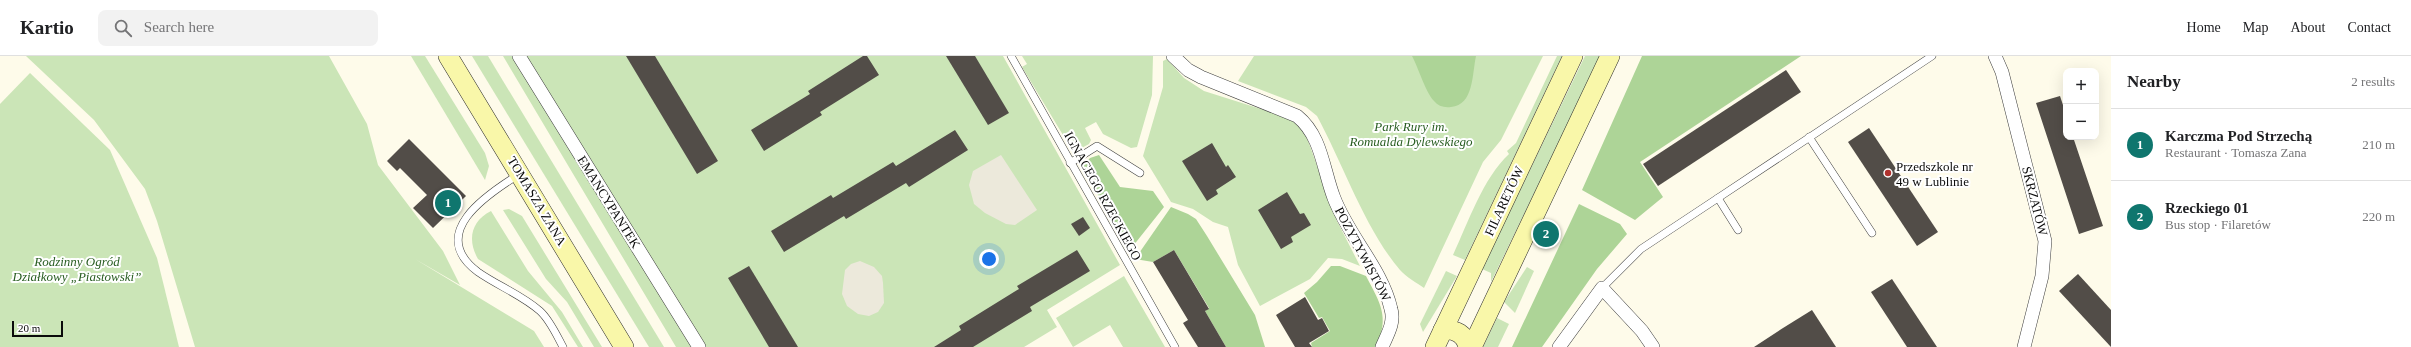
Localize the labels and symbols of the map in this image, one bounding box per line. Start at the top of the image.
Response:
park label: Park Rury im. Romualda Dylewskiego [1348,119,1473,149]
street label: IGNACEGO RZECKIEGO [1061,129,1145,263]
street label: EMANCYPANTEK [574,153,644,252]
street label: TOMASZA ZANA [504,154,570,249]
place label: Przedszkole nr 49 w Lublinie [1896,159,1974,189]
street label: FILARETÓW [1481,163,1527,238]
street label: SKRZATÓW [2019,165,2051,238]
marker: Przedszkole nr 49 w Lublinie [1883,168,1893,178]
pin: 1 [435,188,461,218]
street label: POZYTYWISTÓW [1332,204,1395,304]
pin: 2 [1533,219,1559,249]
your location [979,249,999,269]
park label: Rodzinny Ogród Działkowy „Piastowski” [12,254,141,284]
scale bar [12,319,63,338]

